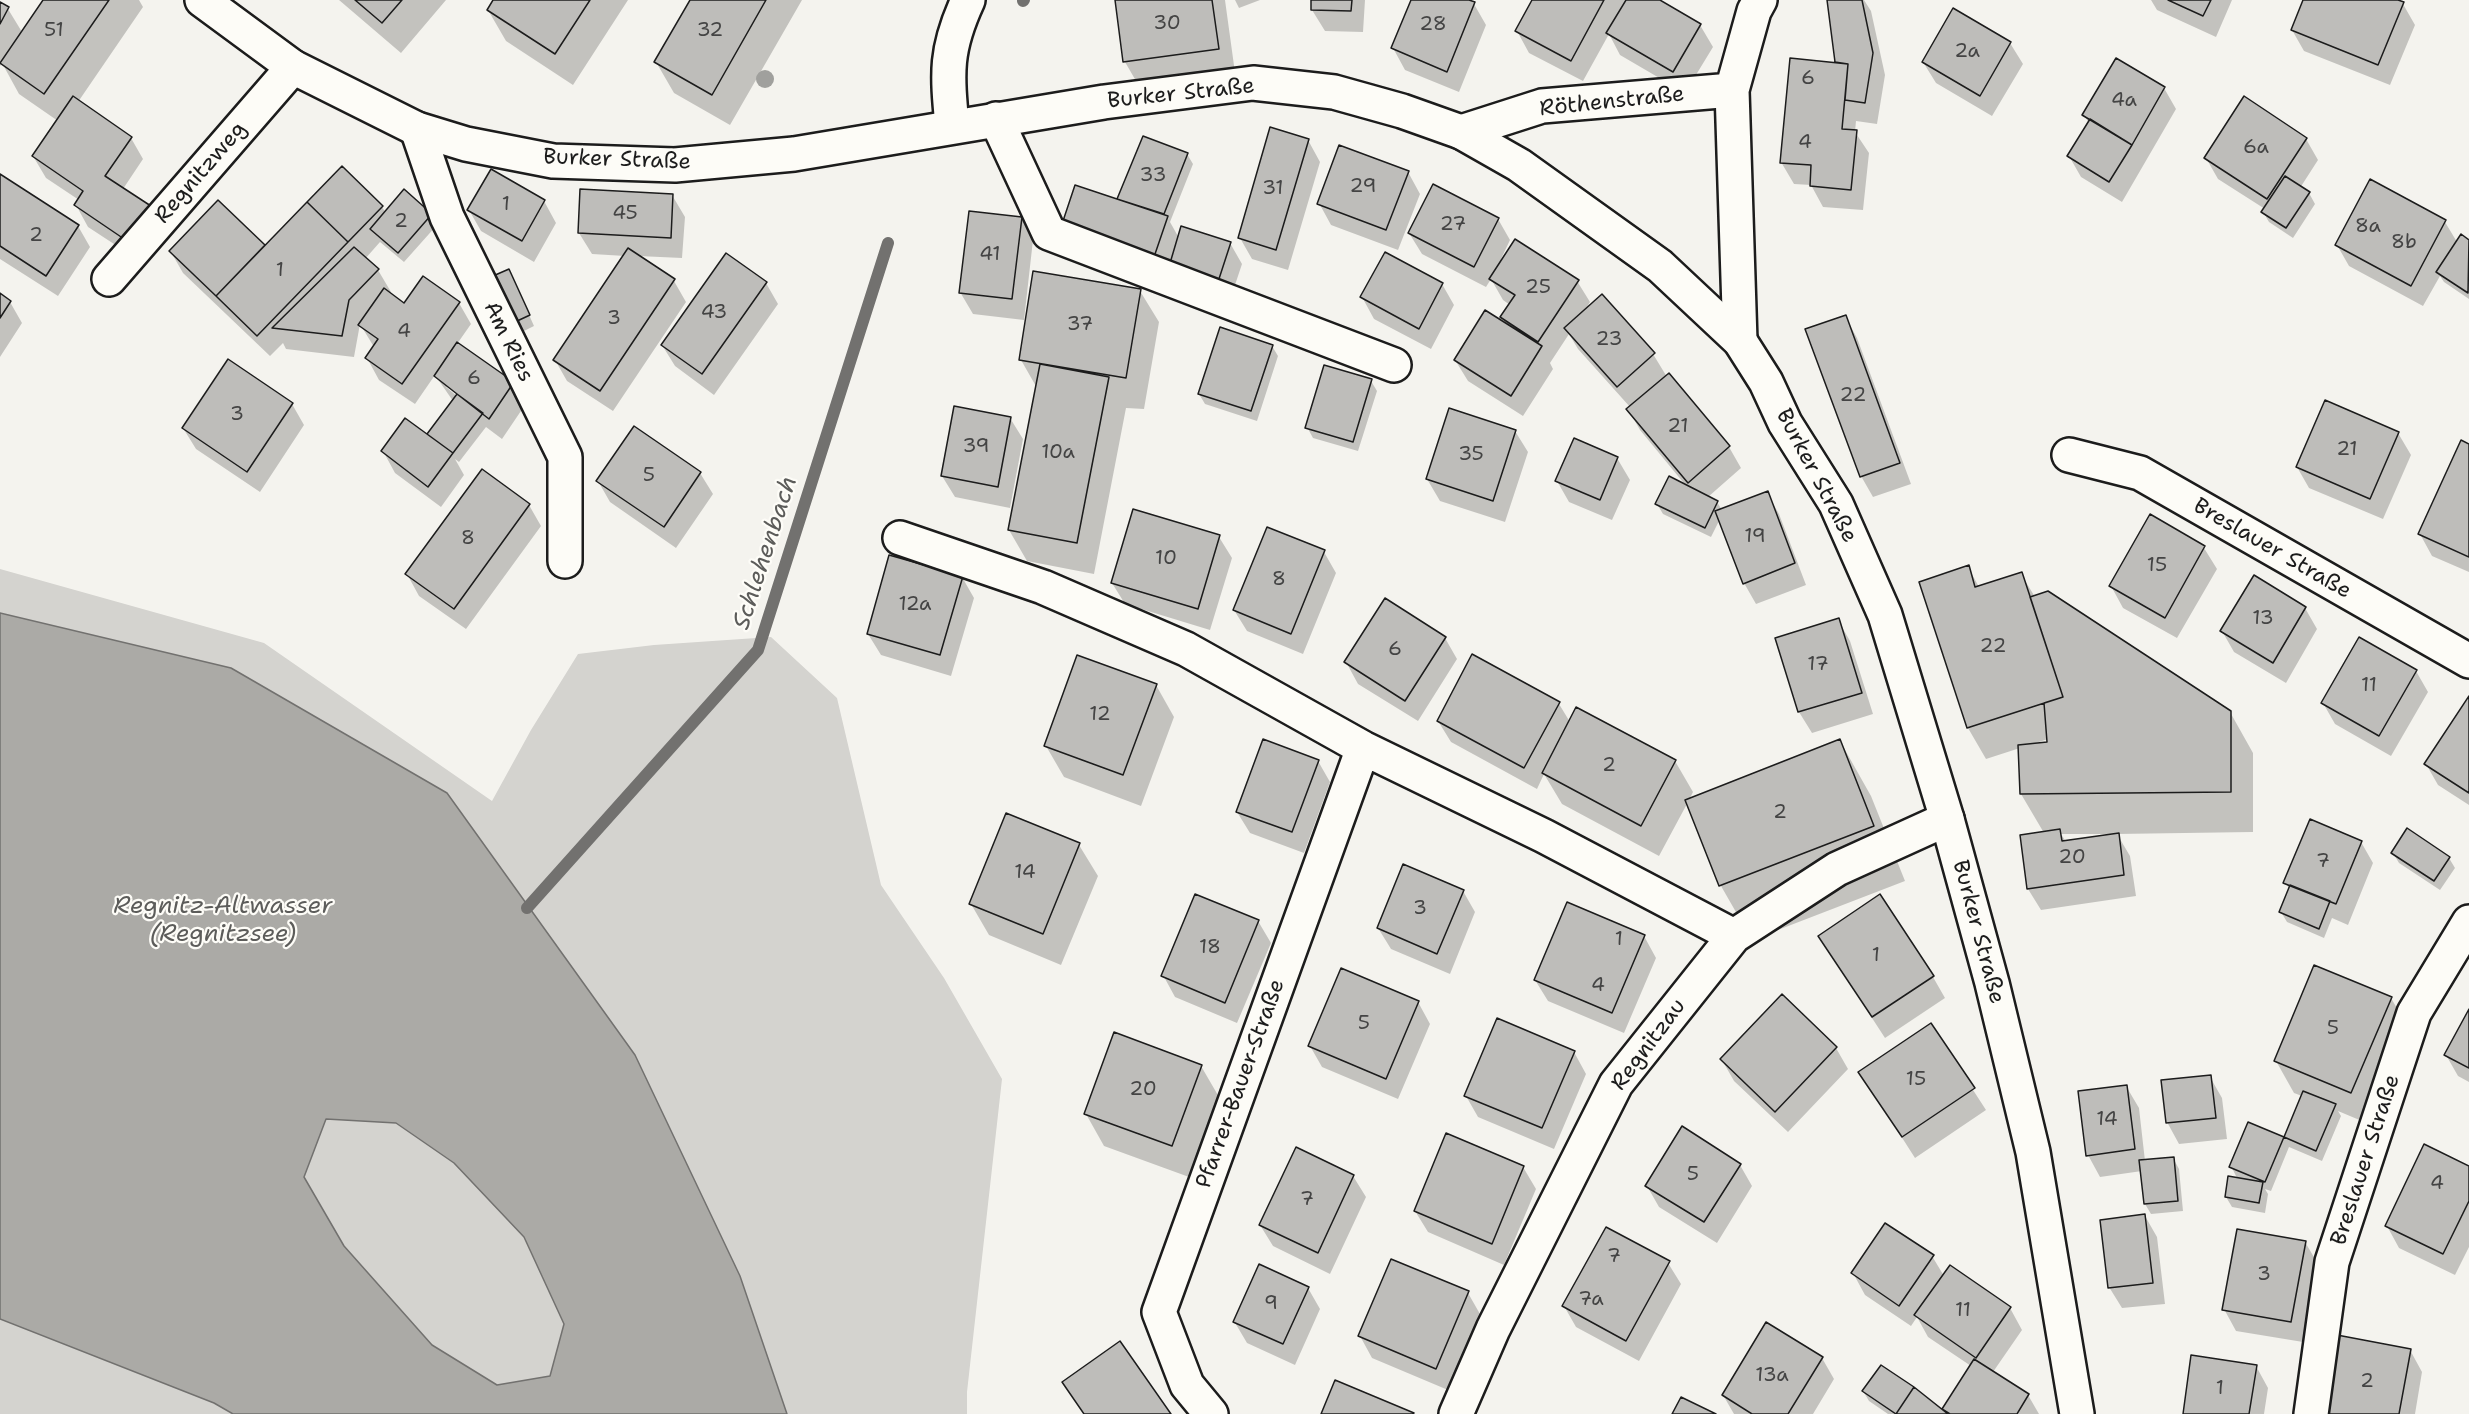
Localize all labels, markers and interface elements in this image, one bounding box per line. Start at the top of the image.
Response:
house number: 30 [1153,12,1181,36]
house number: 28 [1419,13,1447,37]
house number: 51 [44,19,64,43]
house number: 32 [697,19,723,43]
house number: 2a [1954,40,1980,64]
house number: 6 [1801,67,1815,91]
street label: Burker Straße [1106,73,1256,115]
street label: Röthenstraße [1538,81,1686,123]
house number: 4a [2111,89,2137,113]
street label: Regnitzweg [150,117,252,229]
house number: 4 [1798,131,1812,155]
house number: 6a [2243,136,2269,160]
street label: Burker Straße [543,144,691,176]
house number: 33 [1140,164,1166,188]
house number: 29 [1350,175,1376,199]
house number: 31 [1262,177,1284,201]
house number: 1 [502,193,510,217]
house number: 45 [612,202,638,226]
house number: 2 [394,210,408,234]
house number: 27 [1440,213,1466,237]
house number: 8a [2355,215,2381,239]
house number: 2 [29,224,43,248]
house number: 8b [2391,231,2417,255]
house number: 41 [979,243,1001,267]
house number: 1 [276,259,284,283]
house number: 25 [1525,276,1551,300]
street label: Am Ries [477,297,539,387]
house number: 43 [701,301,727,325]
house number: 3 [607,307,621,331]
house number: 37 [1067,313,1093,337]
house number: 4 [397,320,411,344]
house number: 23 [1596,328,1622,352]
house number: 6 [467,367,481,391]
house number: 22 [1840,384,1866,408]
house number: 3 [230,403,244,427]
street label: Burker Straße [1770,405,1862,547]
house number: 21 [1667,415,1689,439]
house number: 39 [963,435,989,459]
house number: 21 [2336,438,2358,462]
house number: 10a [1041,441,1075,465]
house number: 35 [1458,443,1484,467]
house number: 5 [643,464,655,488]
water label: Schlehenbach [728,473,804,633]
street label: Breslauer Straße [2188,493,2356,605]
house number: 19 [1744,525,1766,549]
house number: 8 [461,527,475,551]
house number: 10 [1155,547,1177,571]
house number: 15 [2147,554,2167,578]
house number: 8 [1272,568,1286,592]
house number: 12a [898,593,932,617]
house number: 13 [2252,607,2274,631]
house number: 22 [1980,635,2006,659]
house number: 6 [1388,638,1402,662]
house number: 17 [1807,653,1829,677]
house number: 11 [2361,674,2377,698]
house number: 12 [1089,703,1111,727]
house number: 2 [1602,754,1616,778]
house number: 2 [1773,801,1787,825]
house number: 20 [2058,846,2086,870]
house number: 7 [2316,850,2330,874]
street label: Burker Straße [1946,857,2010,1007]
house number: 14 [1014,861,1036,885]
water label: Regnitz-Altwasser (Regnitzsee) [113,893,333,949]
house number: 3 [1413,897,1427,921]
house number: 1 [1615,928,1623,952]
house number: 18 [1199,936,1221,960]
house number: 1 [1872,944,1880,968]
house number: 4 [1591,974,1605,998]
street label: Pfarrer-Bauer-Straße [1191,976,1291,1192]
street label: Regnitzau [1606,994,1692,1096]
house number: 5 [1358,1012,1370,1036]
house number: 5 [2327,1017,2339,1041]
house number: 15 [1906,1068,1926,1092]
street label: Breslauer Straße [2326,1071,2406,1249]
house number: 20 [1129,1078,1157,1102]
house number: 14 [2096,1108,2118,1132]
house number: 5 [1687,1163,1699,1187]
house number: 4 [2430,1172,2444,1196]
house number: 7 [1300,1188,1314,1212]
house number: 7 [1607,1245,1621,1269]
house number: 3 [2257,1263,2271,1287]
house number: 7a [1578,1288,1604,1312]
house number: 9 [1264,1292,1278,1316]
house number: 11 [1955,1299,1971,1323]
house number: 13a [1755,1364,1789,1388]
house number: 2 [2360,1370,2374,1394]
house number: 1 [2216,1377,2224,1401]

